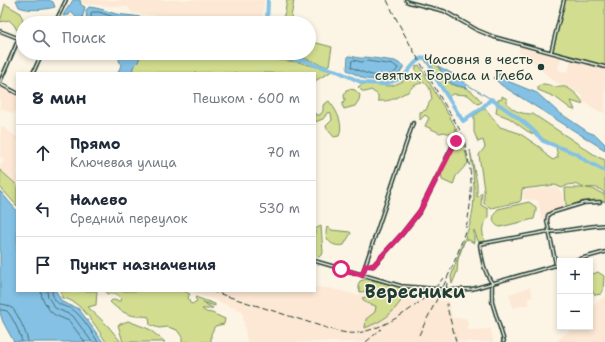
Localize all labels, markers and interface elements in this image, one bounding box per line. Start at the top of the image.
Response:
search box [16,16,316,60]
icon: search [30,27,52,49]
text: Поиск [62,28,106,48]
place label: Часовня в честь святых Бориса и Глеба [375,50,533,84]
marker: Часовня в честь святых Бориса и Глеба [536,62,546,72]
text: 8 мин [32,87,87,109]
text: Пешком · 600 m [193,90,300,107]
route end [447,132,465,150]
text: Прямо [70,134,120,154]
icon: ahead [32,142,54,164]
text: 70 m [266,144,300,161]
text: Ключевая улица [70,154,176,171]
text: Налево [70,190,128,210]
icon: left [32,198,54,220]
text: 530 m [259,200,300,217]
text: Средний переулок [70,210,188,227]
icon: arrive [32,254,54,276]
text: Пункт назначения [70,255,216,275]
map controls [557,258,593,330]
button: + [557,258,593,294]
route start [332,260,350,278]
district label: Вересники [365,280,466,304]
button: − [557,294,593,330]

